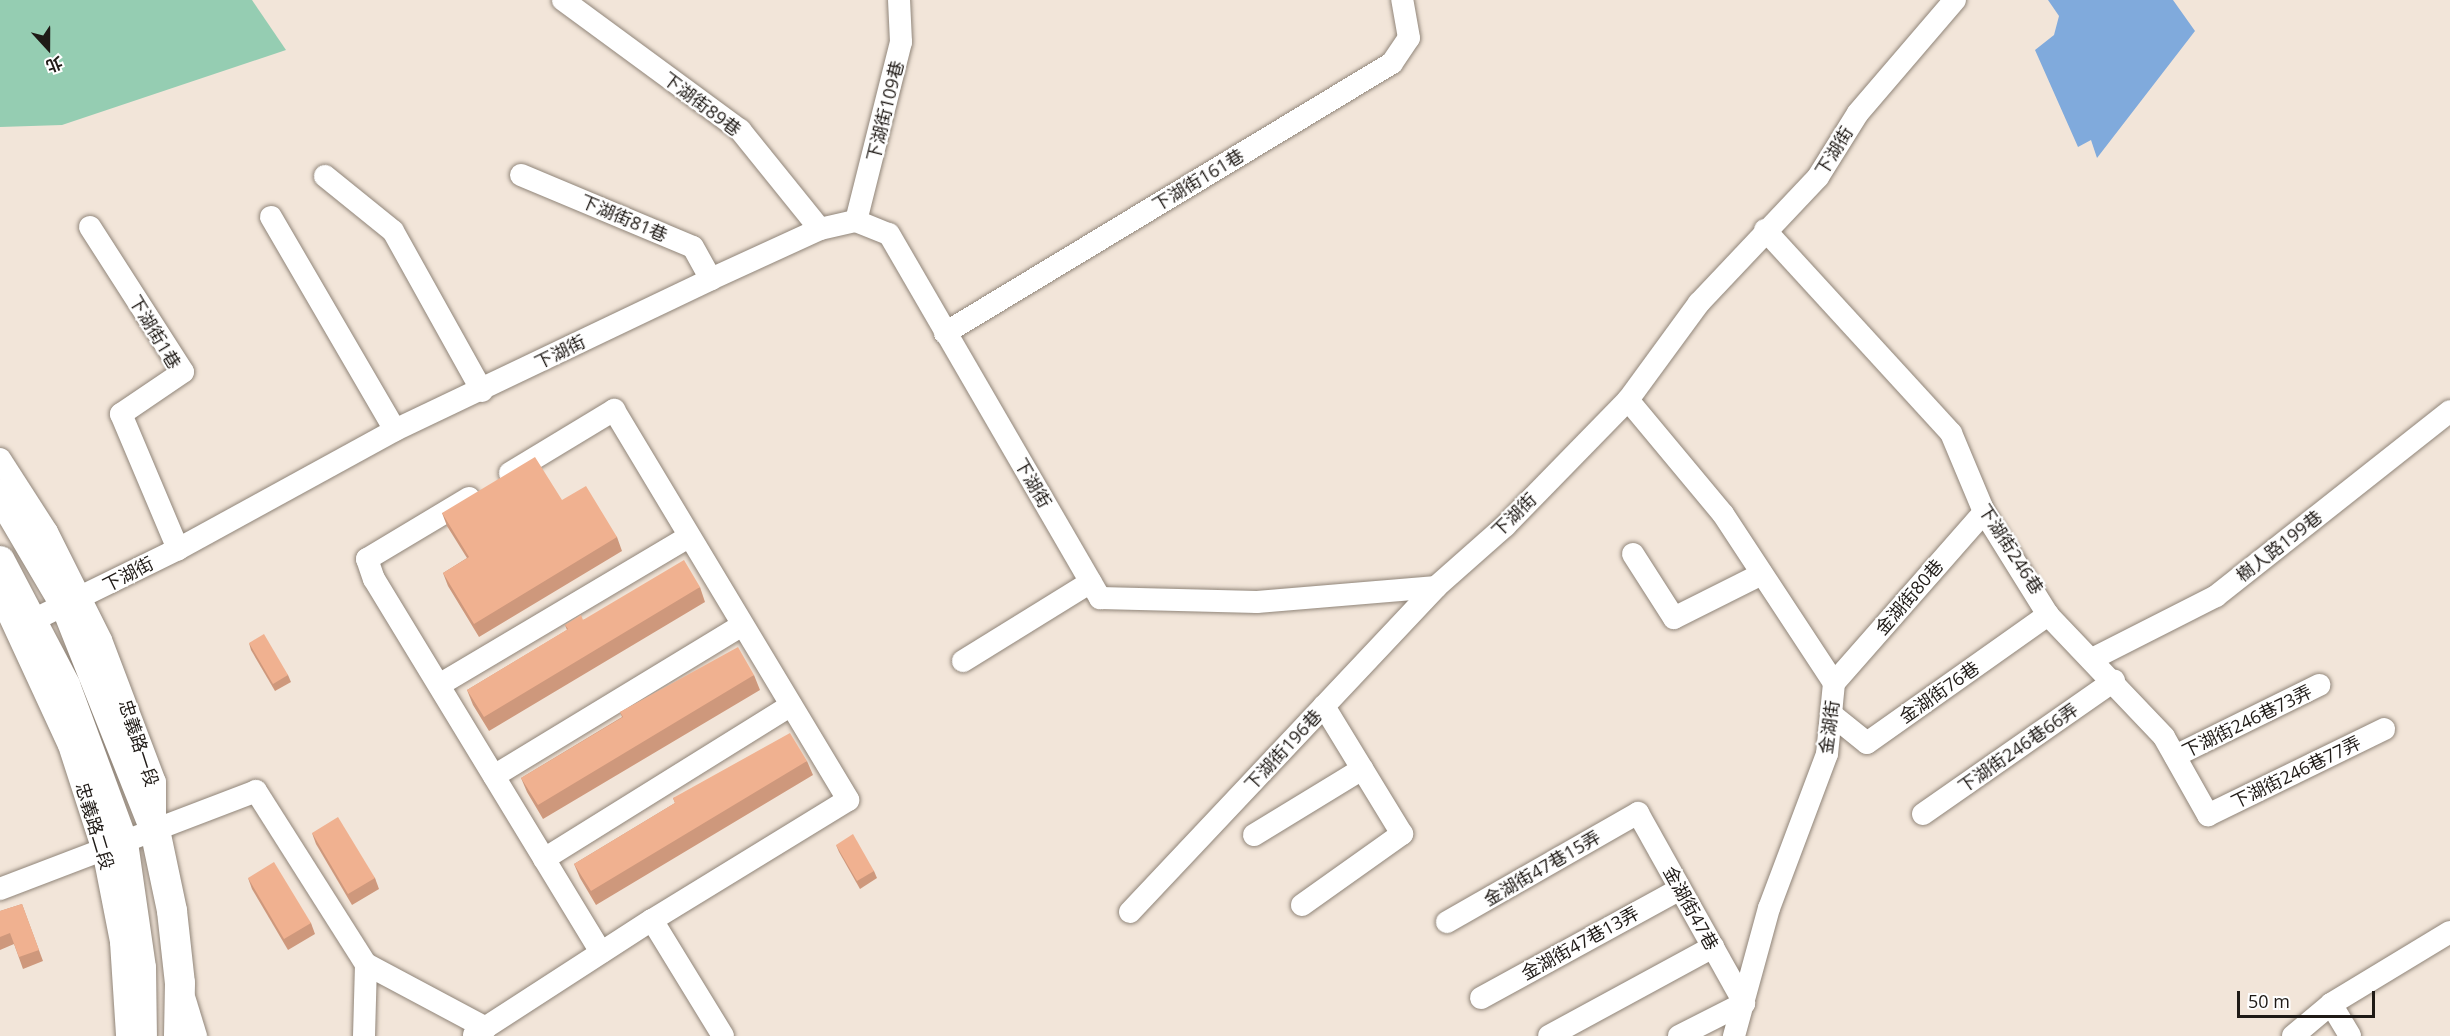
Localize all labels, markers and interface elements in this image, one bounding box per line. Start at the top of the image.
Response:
north arrow [18,18,78,78]
text: 北 [43,52,66,78]
street label: 下湖街109巷 [862,58,908,164]
street label: 下湖街89巷 [659,68,745,140]
street label: 下湖街 [1811,122,1857,180]
street label: 下湖街161巷 [1148,144,1248,216]
street label: 下湖街81巷 [577,190,671,246]
street label: 下湖街1巷 [125,291,185,373]
street label: 下湖街 [531,330,589,374]
street label: 下湖街 [1010,454,1056,512]
street label: 下湖街 [1487,488,1541,542]
street label: 下湖街246巷 [1974,500,2048,598]
street label: 樹人路199巷 [2232,506,2326,586]
street label: 下湖街 [99,552,157,596]
street label: 金湖街80巷 [1870,555,1948,639]
street label: 金湖街76巷 [1895,657,1983,727]
street label: 下湖街246巷73弄 [2179,680,2315,762]
street label: 忠義路一段 [115,697,163,789]
street label: 金湖街 [1815,699,1843,755]
street label: 下湖街246巷66弄 [1954,699,2082,797]
street label: 下湖街196巷 [1240,705,1326,795]
street label: 下湖街246巷77弄 [2228,731,2364,813]
street label: 忠義路二段 [72,780,118,872]
street label: 金湖街47巷15弄 [1480,826,1604,910]
street label: 金湖街47巷 [1659,862,1723,954]
street label: 金湖街47巷13弄 [1517,902,1643,984]
scale bar [2240,979,2378,1017]
text: 50 m [2248,989,2290,1013]

